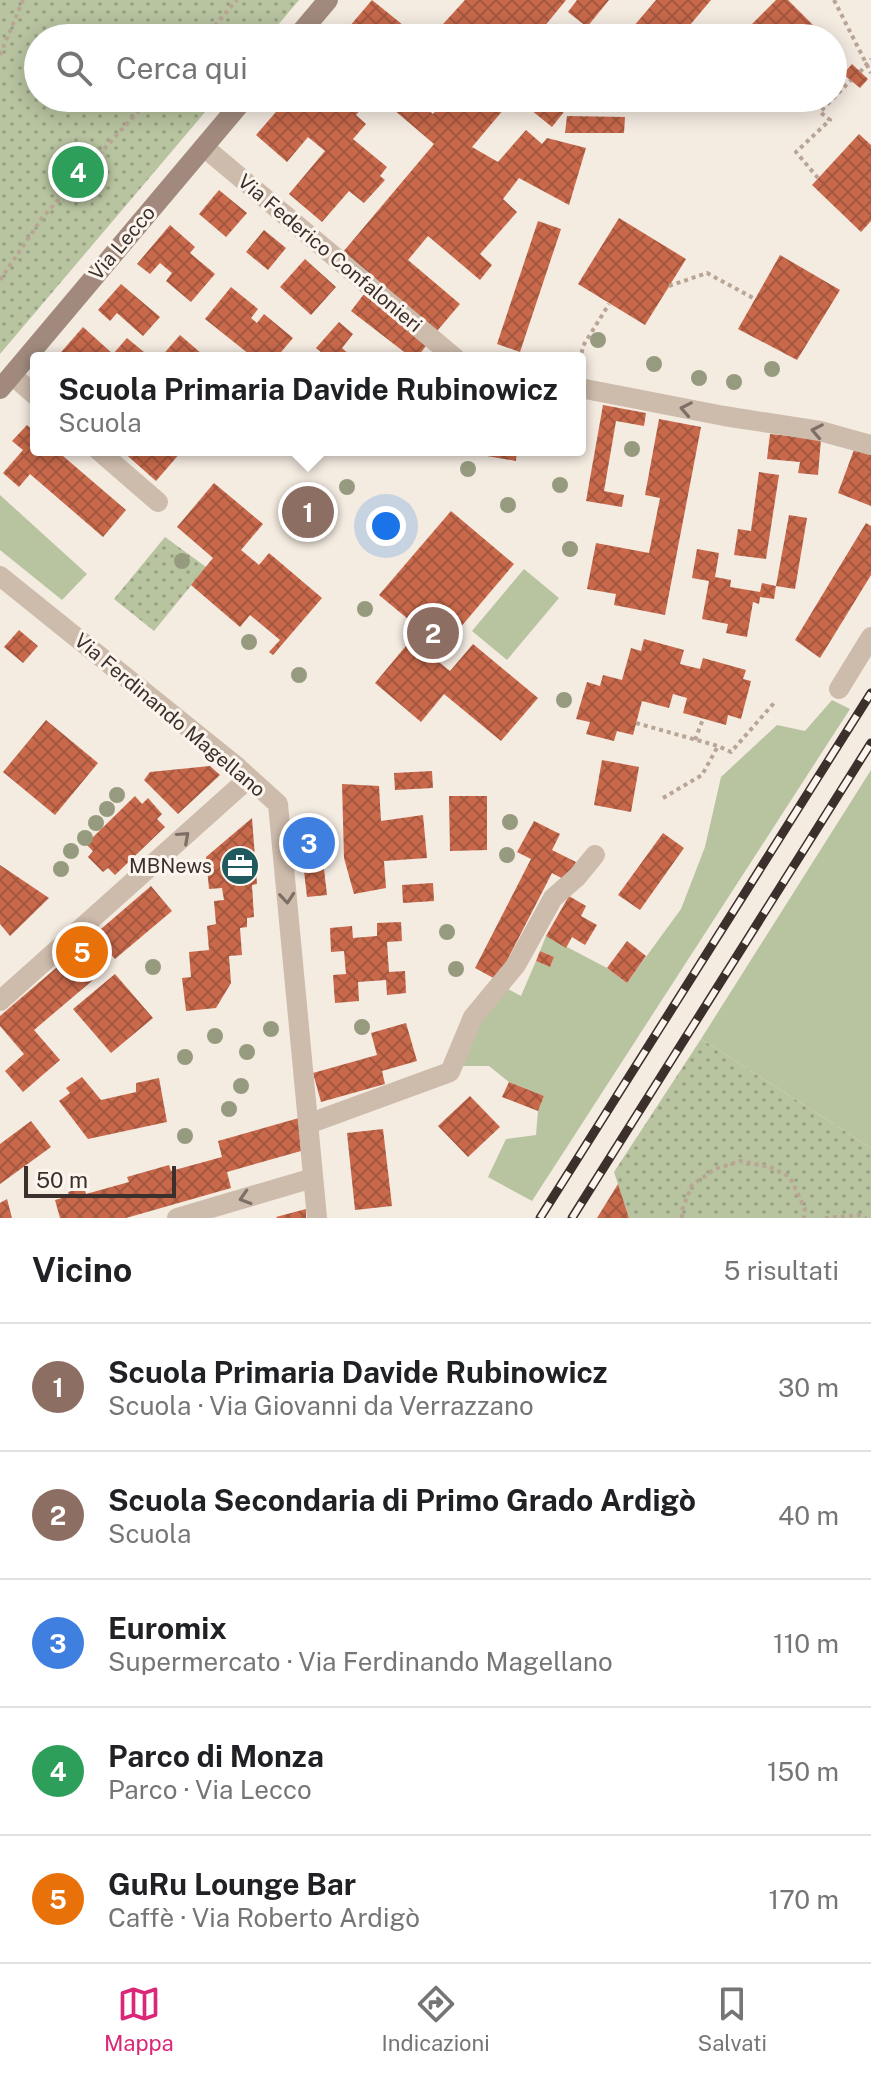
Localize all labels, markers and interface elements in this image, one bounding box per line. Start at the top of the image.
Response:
search box [24,24,847,112]
icon: search [52,46,96,90]
text: Cerca qui [116,50,248,86]
pin: 4 [52,142,104,202]
street label: Via Federico Confalonieri [233,169,427,337]
street label: Via Lecco [84,201,160,285]
popup [30,352,586,456]
text: Scuola Primaria Davide Rubinowicz [58,371,558,407]
one-way arrow [679,401,692,418]
text: Scuola [58,407,142,438]
one-way arrow [811,423,824,440]
pin: 1 [282,482,334,542]
your location [366,506,406,546]
pin: 2 [407,603,459,663]
street label: Via Ferdinando Magellano [70,628,270,802]
pin: 3 [283,813,335,873]
one-way arrow [174,833,189,847]
office icon: MBNews [219,845,261,887]
place label: MBNews [129,854,212,878]
one-way arrow [278,892,295,905]
pin: 5 [56,922,108,982]
scale bar [24,1162,176,1198]
text: 50 m [36,1167,88,1193]
one-way arrow [239,1189,253,1205]
text: Vicino [32,1250,132,1290]
text: 5 risultati [724,1255,839,1286]
text: Scuola Primaria Davide Rubinowicz [108,1354,608,1390]
text: 1 [52,1372,64,1403]
text: 30 m [778,1372,839,1403]
text: Scuola · Via Giovanni da Verrazzano [108,1390,534,1421]
text: Scuola Secondaria di Primo Grado Ardigò [108,1482,696,1518]
text: 2 [50,1500,66,1531]
text: 40 m [778,1500,839,1531]
text: Scuola [108,1518,191,1549]
text: Euromix [108,1610,227,1646]
text: 3 [49,1628,67,1659]
text: 110 m [773,1628,839,1659]
text: Supermercato · Via Ferdinando Magellano [108,1646,613,1677]
text: Parco di Monza [108,1738,324,1774]
text: 4 [49,1756,67,1787]
text: 150 m [767,1756,839,1787]
text: Parco · Via Lecco [108,1774,312,1805]
text: GuRu Lounge Bar [108,1866,356,1902]
text: 5 [49,1884,67,1915]
text: 170 m [769,1884,839,1915]
text: Caffè · Via Roberto Ardigò [108,1902,420,1933]
tab: Mappa [104,1982,174,2056]
tab: Indicazioni [382,1982,490,2056]
tab: Salvati [697,1982,767,2056]

